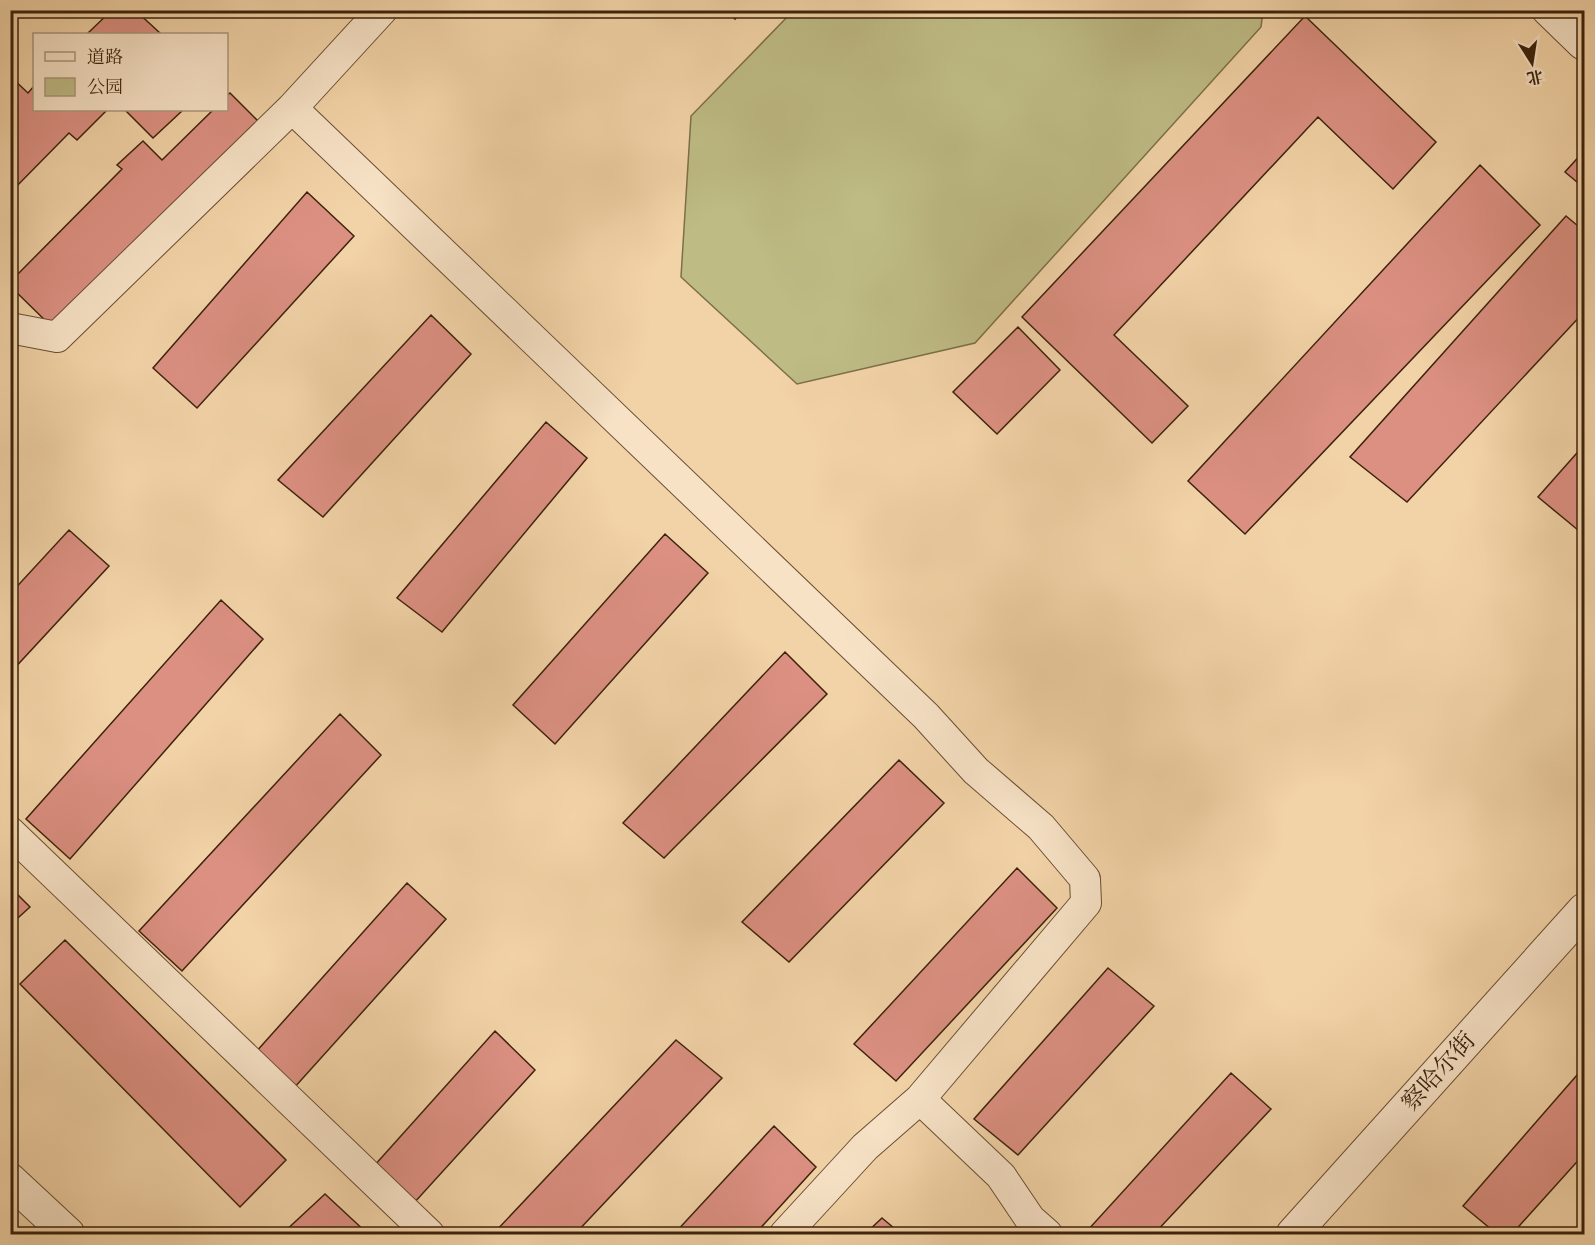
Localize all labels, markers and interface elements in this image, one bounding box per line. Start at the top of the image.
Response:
legend [33,33,228,111]
north arrow [1502,33,1562,93]
text: 道路 [87,46,123,69]
text: 北 [1525,65,1545,88]
text: 公园 [87,76,123,99]
street label: 察哈尔街 [1396,1026,1482,1118]

